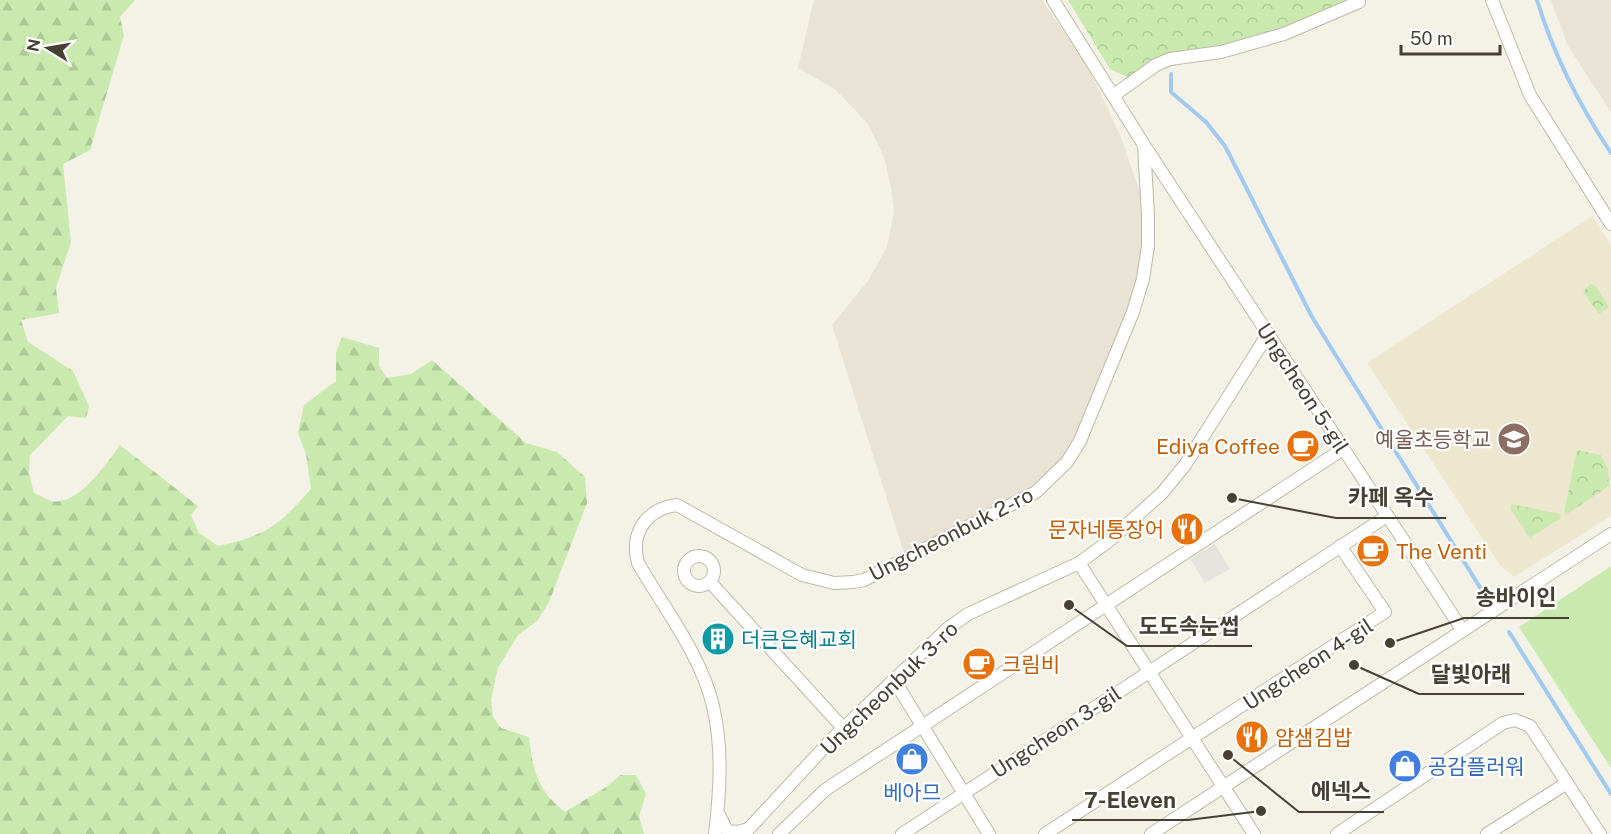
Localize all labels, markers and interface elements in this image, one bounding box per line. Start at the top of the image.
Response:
north arrow [18,18,78,78]
scale bar [1401,18,1500,56]
text: 50 m [1410,28,1453,49]
text: N [23,37,44,53]
street label: Ungcheon 5-gil [1252,318,1354,458]
school or university icon: 예울초등학교 [1496,421,1532,457]
place label: 예울초등학교 [1375,427,1491,452]
cafe icon: Ediya Coffee [1285,428,1321,464]
place label: Ediya Coffee [1156,434,1280,459]
callout: 카페 옥수 [1336,478,1446,518]
street label: Ungcheonbuk 2-ro [865,482,1037,586]
text: 카페 옥수 [1348,484,1434,510]
restaurant icon: 문자네통장어 [1169,511,1205,547]
place label: 문자네통장어 [1048,517,1164,542]
cafe icon: The Venti [1355,533,1391,569]
place label: The Venti [1396,539,1487,564]
callout: 송바이인 [1464,578,1569,618]
text: 송바이인 [1476,584,1556,610]
callout: 도도속눈썹 [1127,606,1252,646]
text: 도도속눈썹 [1138,613,1240,639]
street label: Ungcheon 4-gil [1238,613,1378,715]
street label: Ungcheonbuk 3-ro [815,616,963,760]
building icon: 더큰은혜교회 [700,621,736,657]
place label: 더큰은혜교회 [741,627,857,652]
cafe icon: 크림비 [961,646,997,682]
place label: 크림비 [1002,652,1060,677]
callout: 달빛아래 [1419,654,1524,694]
text: 달빛아래 [1431,661,1511,687]
street label: Ungcheon 3-gil [986,681,1126,783]
restaurant icon: 얌샘김밥 [1234,719,1270,755]
place label: 얌샘김밥 [1275,725,1352,750]
shop icon: 베아므 [894,741,930,777]
shop icon: 공감플러워 [1387,748,1423,784]
place label: 공감플러워 [1428,754,1525,779]
callout: 에넥스 [1299,772,1384,812]
text: 에넥스 [1311,778,1371,804]
place label: 베아므 [883,780,941,805]
callout: 7-Eleven [1072,780,1188,820]
text: 7-Eleven [1084,787,1176,813]

